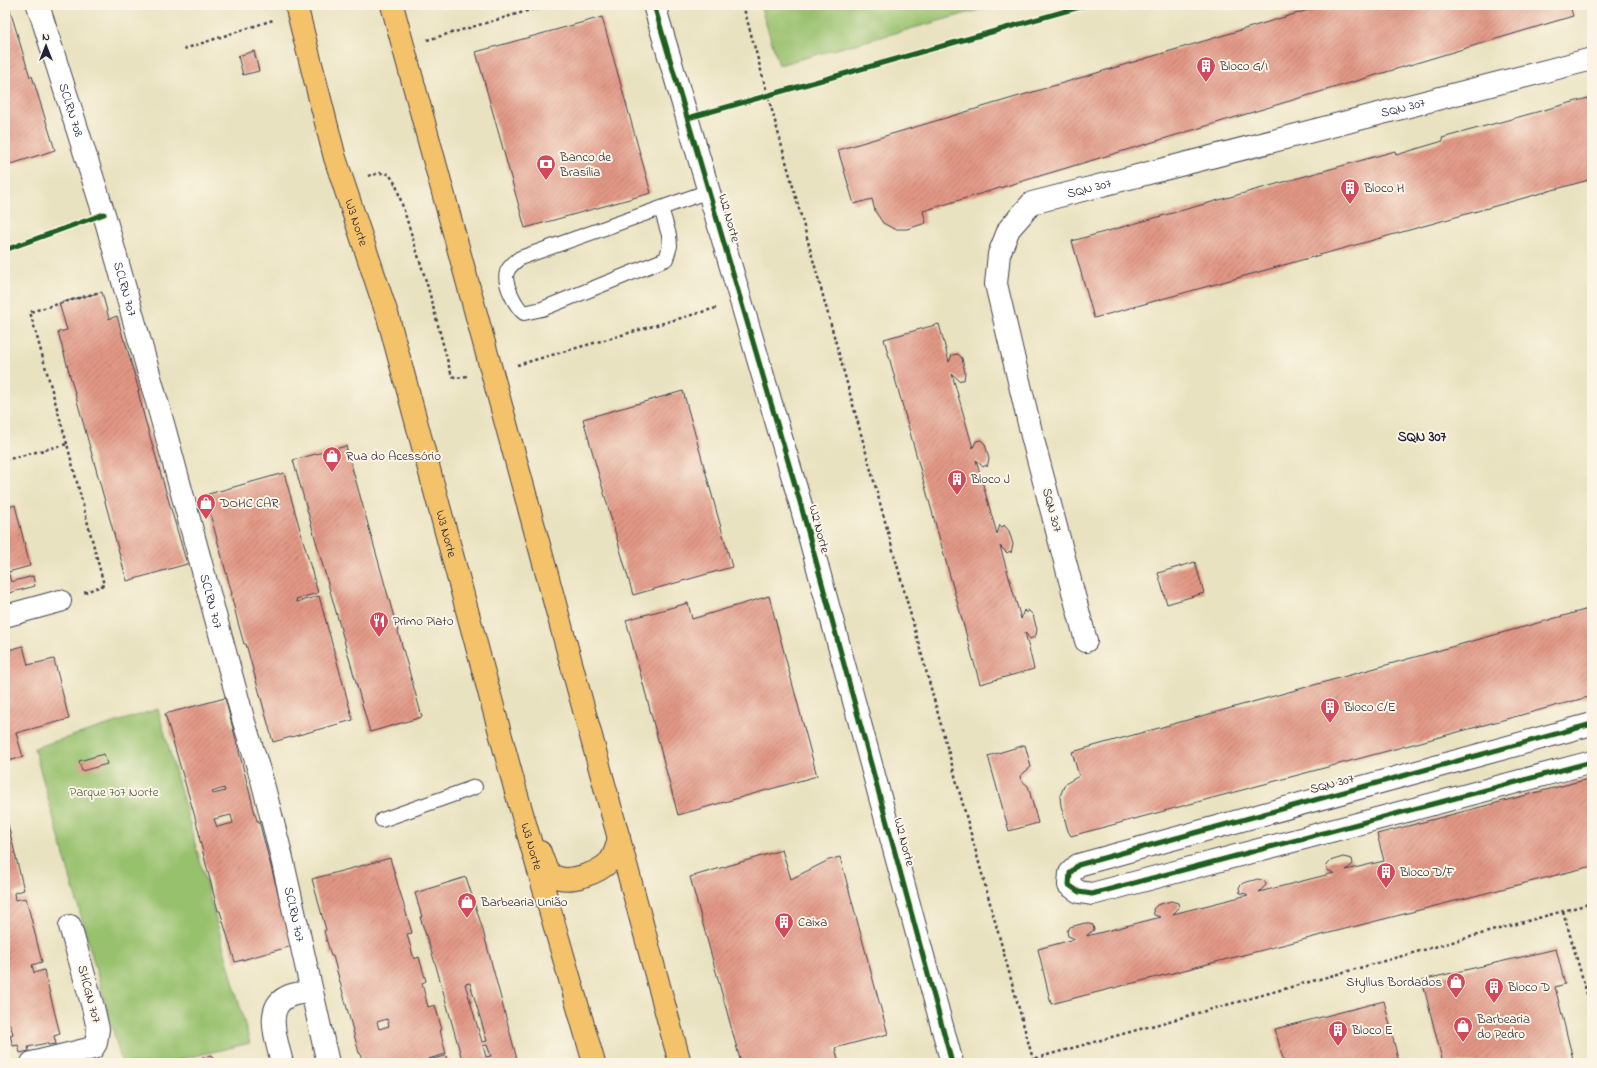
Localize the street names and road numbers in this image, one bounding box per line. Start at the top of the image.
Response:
street label: SCLRN 708 [54,81,89,139]
street label: SQN 307 [1379,93,1428,122]
street label: SQN 307 [1065,173,1114,203]
street label: W2 Norte [713,192,745,245]
street label: W3 Norte [340,197,373,249]
street label: SCLRN 707 [108,259,142,319]
street label: SQN 307 [1037,486,1067,535]
street label: W2 Norte [803,503,835,556]
street label: W3 Norte [431,508,462,560]
street label: SCLRN 707 [195,572,228,631]
street label: SQN 307 [1308,769,1357,799]
street label: W2 Norte [888,816,920,869]
street label: W3 Norte [516,820,548,872]
street label: SCLRN 707 [279,885,310,944]
street label: SHCGN 707 [72,963,106,1026]

